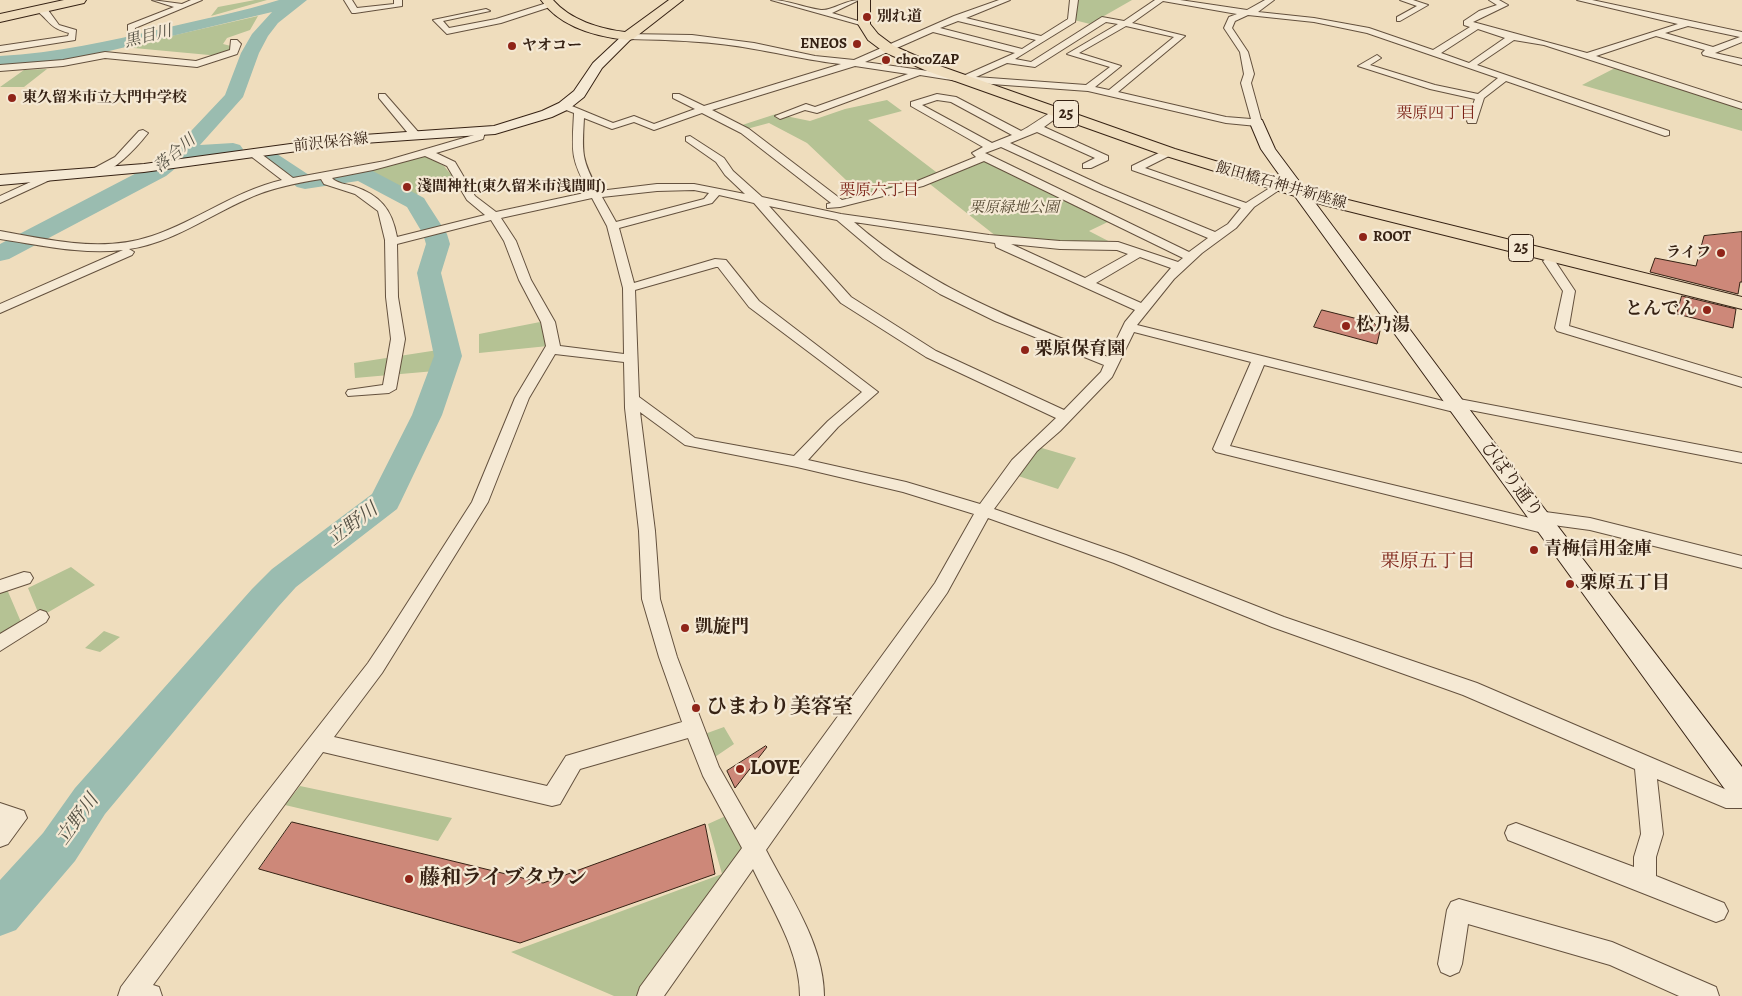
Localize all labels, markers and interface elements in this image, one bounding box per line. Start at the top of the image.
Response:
place label: 別れ道 [877,8,922,26]
marker: 別れ道 [861,11,873,23]
water label: 黒目川 [122,22,174,52]
place label: ENEOS [800,35,847,53]
place label: ヤオコー [522,37,582,55]
marker: ENEOS [851,38,863,50]
marker: ヤオコー [506,40,518,52]
place label: chocoZAP [896,51,959,69]
marker: chocoZAP [880,54,892,66]
place label: 東久留米市立大門中学校 [22,89,187,107]
marker: 東久留米市立大門中学校 [6,92,18,104]
road number: 25 [1054,100,1078,128]
district label: 栗原四丁目 [1396,104,1476,124]
street label: 前沢保谷線 [293,130,369,156]
water label: 落合川 [150,131,200,177]
street label: 飯田橋石神井新座線 [1214,159,1348,213]
place label: 淺間神社(東久留米市浅間町) [417,178,606,196]
marker: 淺間神社(東久留米市浅間町) [401,181,413,193]
district label: 栗原六丁目 [839,181,919,201]
park label: 栗原緑地公園 [969,199,1059,217]
place label: ROOT [1373,228,1411,246]
marker: ROOT [1357,231,1369,243]
road number: 25 [1508,234,1534,262]
place label: ライフ [1666,244,1711,262]
marker: ライフ [1715,247,1727,259]
place label: とんでん [1625,299,1697,321]
marker: とんでん [1701,304,1713,316]
place label: 松乃湯 [1356,315,1410,337]
marker: 松乃湯 [1340,320,1352,332]
place label: 栗原保育園 [1035,339,1125,361]
marker: 栗原保育園 [1019,344,1031,356]
street label: ひばり通り [1475,438,1547,522]
water label: 立野川 [323,499,383,551]
place label: 青梅信用金庫 [1544,539,1652,561]
marker: 青梅信用金庫 [1528,544,1540,556]
district label: 栗原五丁目 [1381,551,1475,573]
place label: 栗原五丁目 [1580,573,1670,595]
marker: 栗原五丁目 [1564,578,1576,590]
place label: 凱旋門 [695,617,749,639]
marker: 凱旋門 [679,622,691,634]
place label: ひまわり美容室 [706,695,853,721]
marker: ひまわり美容室 [690,702,702,714]
place label: LOVE [750,756,800,782]
marker: LOVE [734,763,746,775]
water label: 立野川 [52,790,104,850]
place label: 藤和ライブタウン [419,866,587,892]
marker: 藤和ライブタウン [403,873,415,885]

